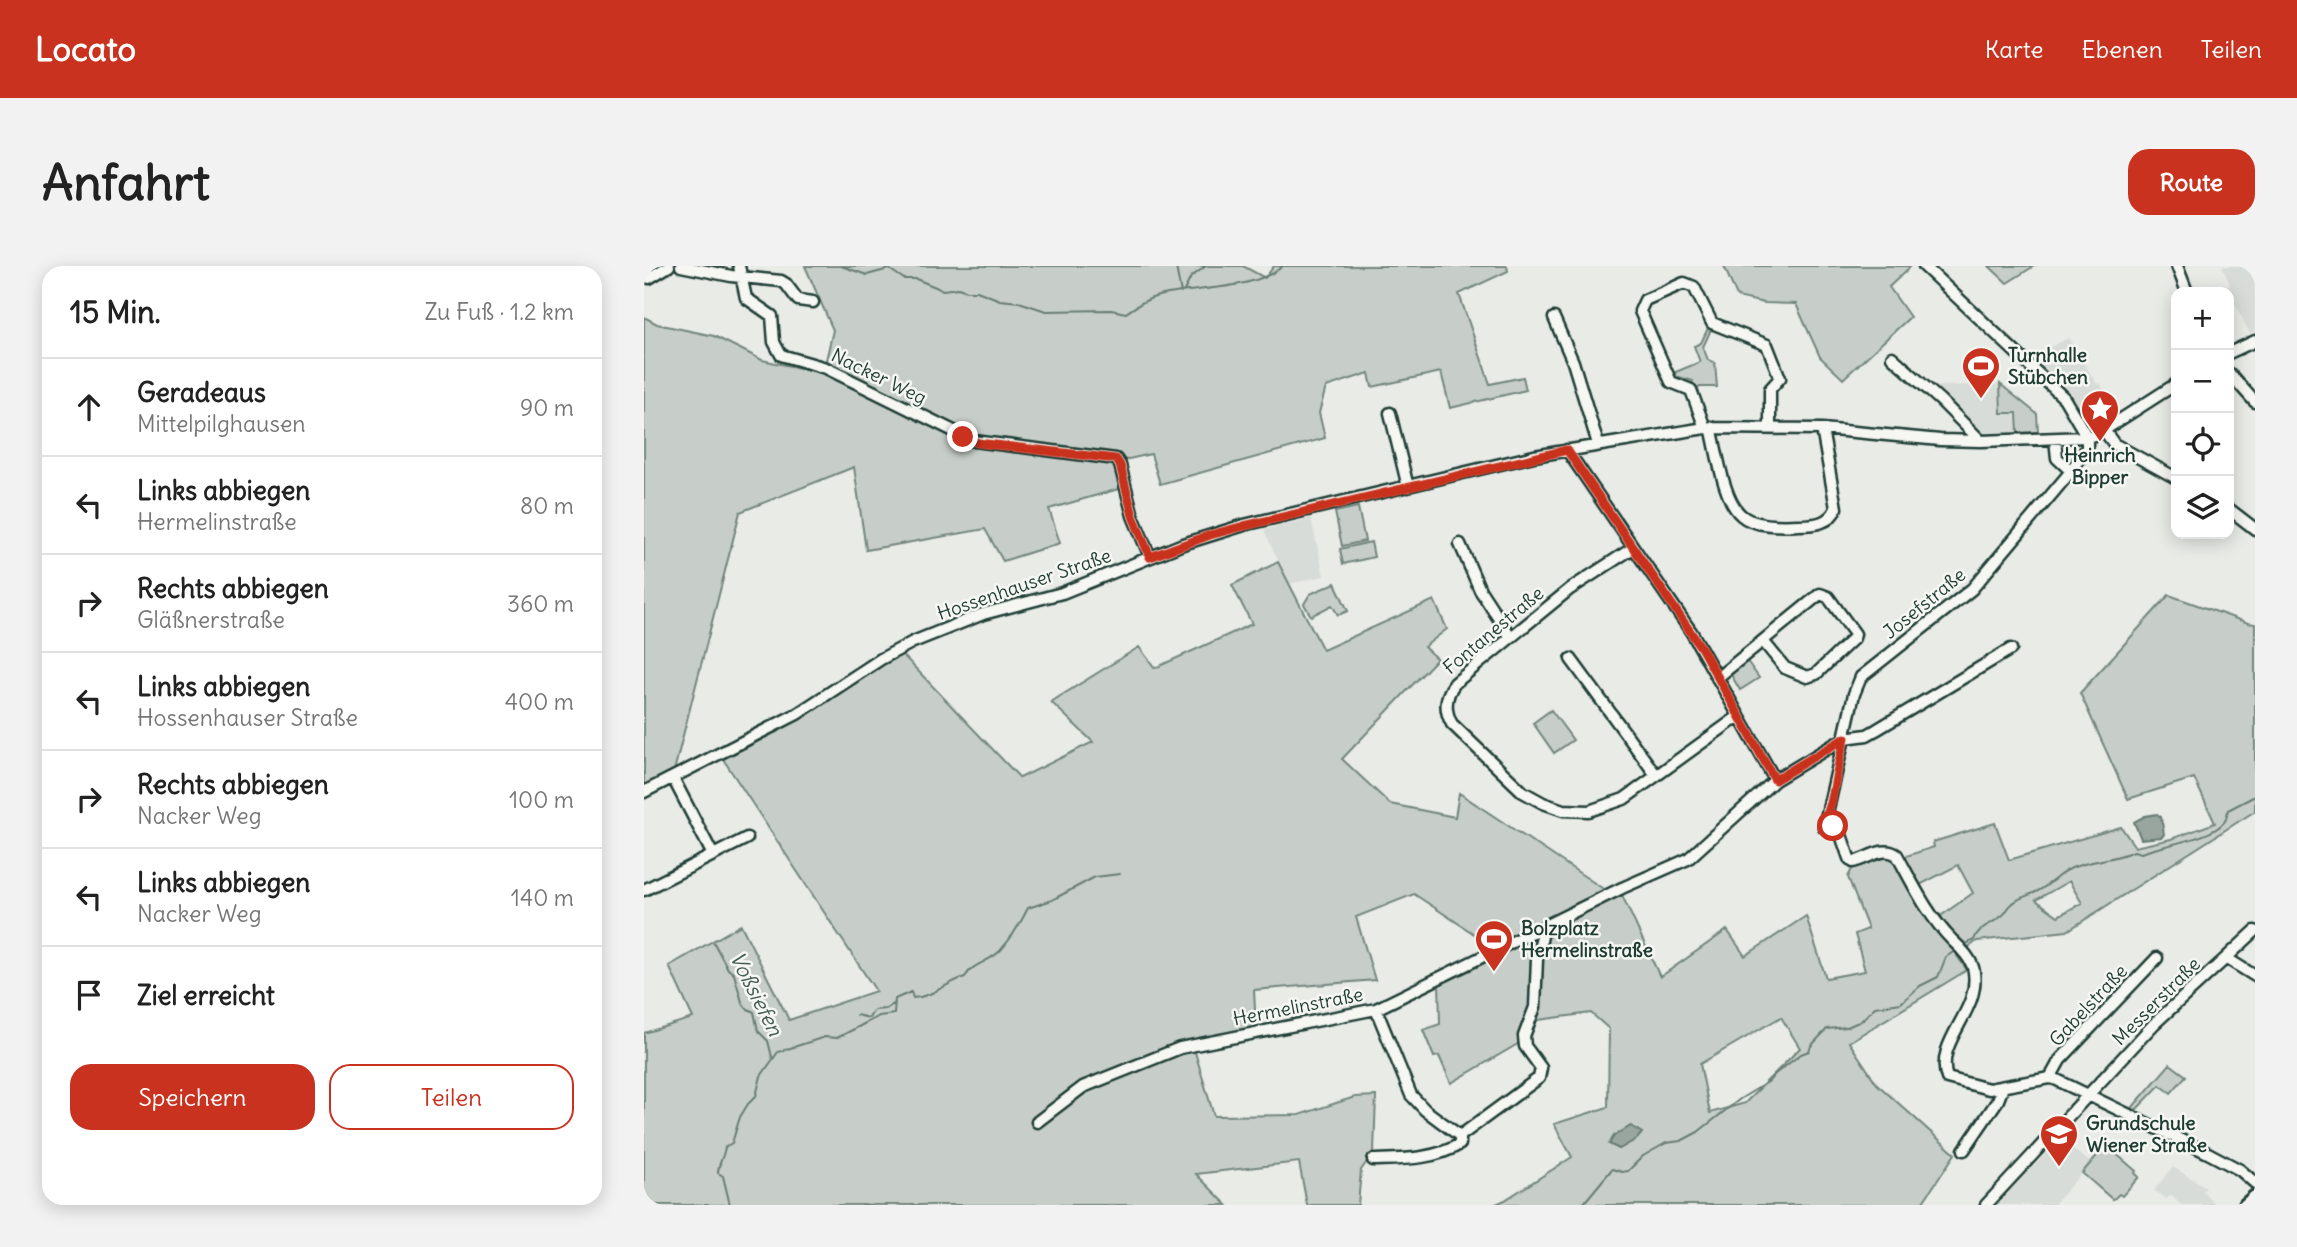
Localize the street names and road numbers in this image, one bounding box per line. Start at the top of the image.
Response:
street label: Nacker Weg [828,343,930,409]
street label: Hossenhauser Straße [934,543,1114,625]
street label: Josefstraße [1878,562,1970,644]
street label: Fontanestraße [1438,581,1548,679]
street label: Messerstraße [2107,952,2205,1050]
street label: Gabelstraße [2044,959,2132,1051]
street label: Hermelinstraße [1231,982,1365,1030]

